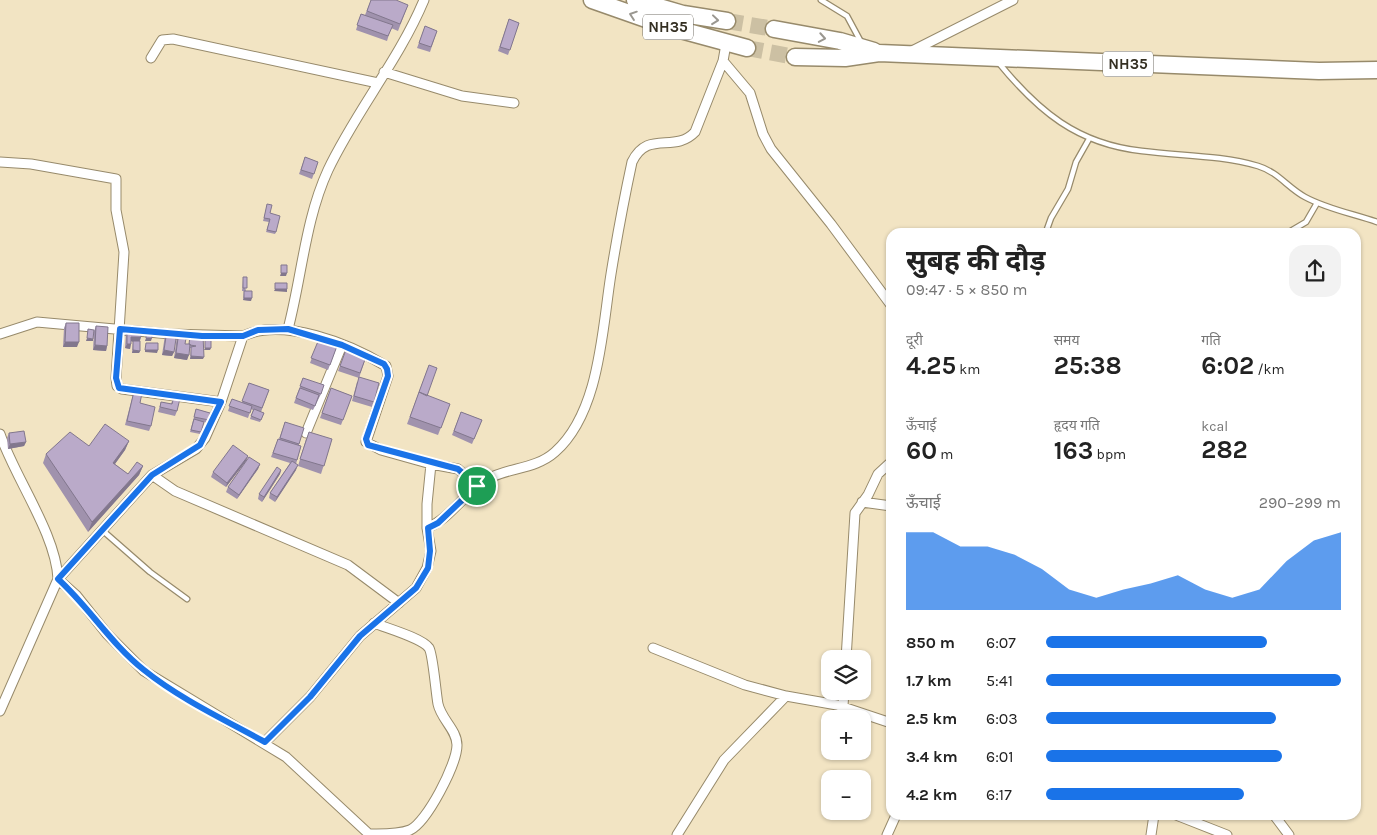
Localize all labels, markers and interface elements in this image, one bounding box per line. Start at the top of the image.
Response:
one-way arrow [629,11,638,21]
one-way arrow [711,14,719,25]
road number: NH35 [643,15,693,40]
one-way arrow [818,32,826,42]
road number: NH35 [1103,52,1153,76]
text: सुबह की दौड़ [906,244,1045,277]
button: share [1289,245,1341,297]
text: 09:47 · 5 × 850 m [906,280,1028,299]
text: दूरी [906,332,923,349]
text: समय [1054,332,1080,349]
text: गति [1201,332,1221,349]
text: 4.25 [906,351,956,380]
text: 25:38 [1054,351,1122,380]
text: 6:02 [1201,351,1254,380]
text: km [956,361,980,378]
text: /km [1254,361,1285,378]
text: ऊँचाई [906,417,936,434]
text: हृदय गति [1054,417,1100,434]
text: kcal [1201,418,1228,435]
text: 282 [1201,435,1248,464]
text: 60 [906,436,937,465]
text: 163 [1054,436,1093,465]
text: m [937,446,953,463]
text: bpm [1093,446,1126,463]
pin [456,465,498,507]
icon: arrive [463,472,491,500]
text: ऊँचाई [906,493,941,512]
text: 290–299 m [1259,493,1341,512]
text: 850 m [906,633,955,652]
text: 6:07 [986,633,1016,652]
map controls [821,650,871,820]
button: layers [821,650,871,700]
text: 1.7 km [906,671,952,690]
text: 5:41 [986,671,1013,690]
text: 2.5 km [906,709,957,728]
text: 6:03 [986,709,1018,728]
button: + [821,710,871,760]
text: 3.4 km [906,747,958,766]
text: 6:01 [986,747,1014,766]
button: − [821,770,871,820]
text: 4.2 km [906,785,957,804]
text: 6:17 [986,785,1012,804]

